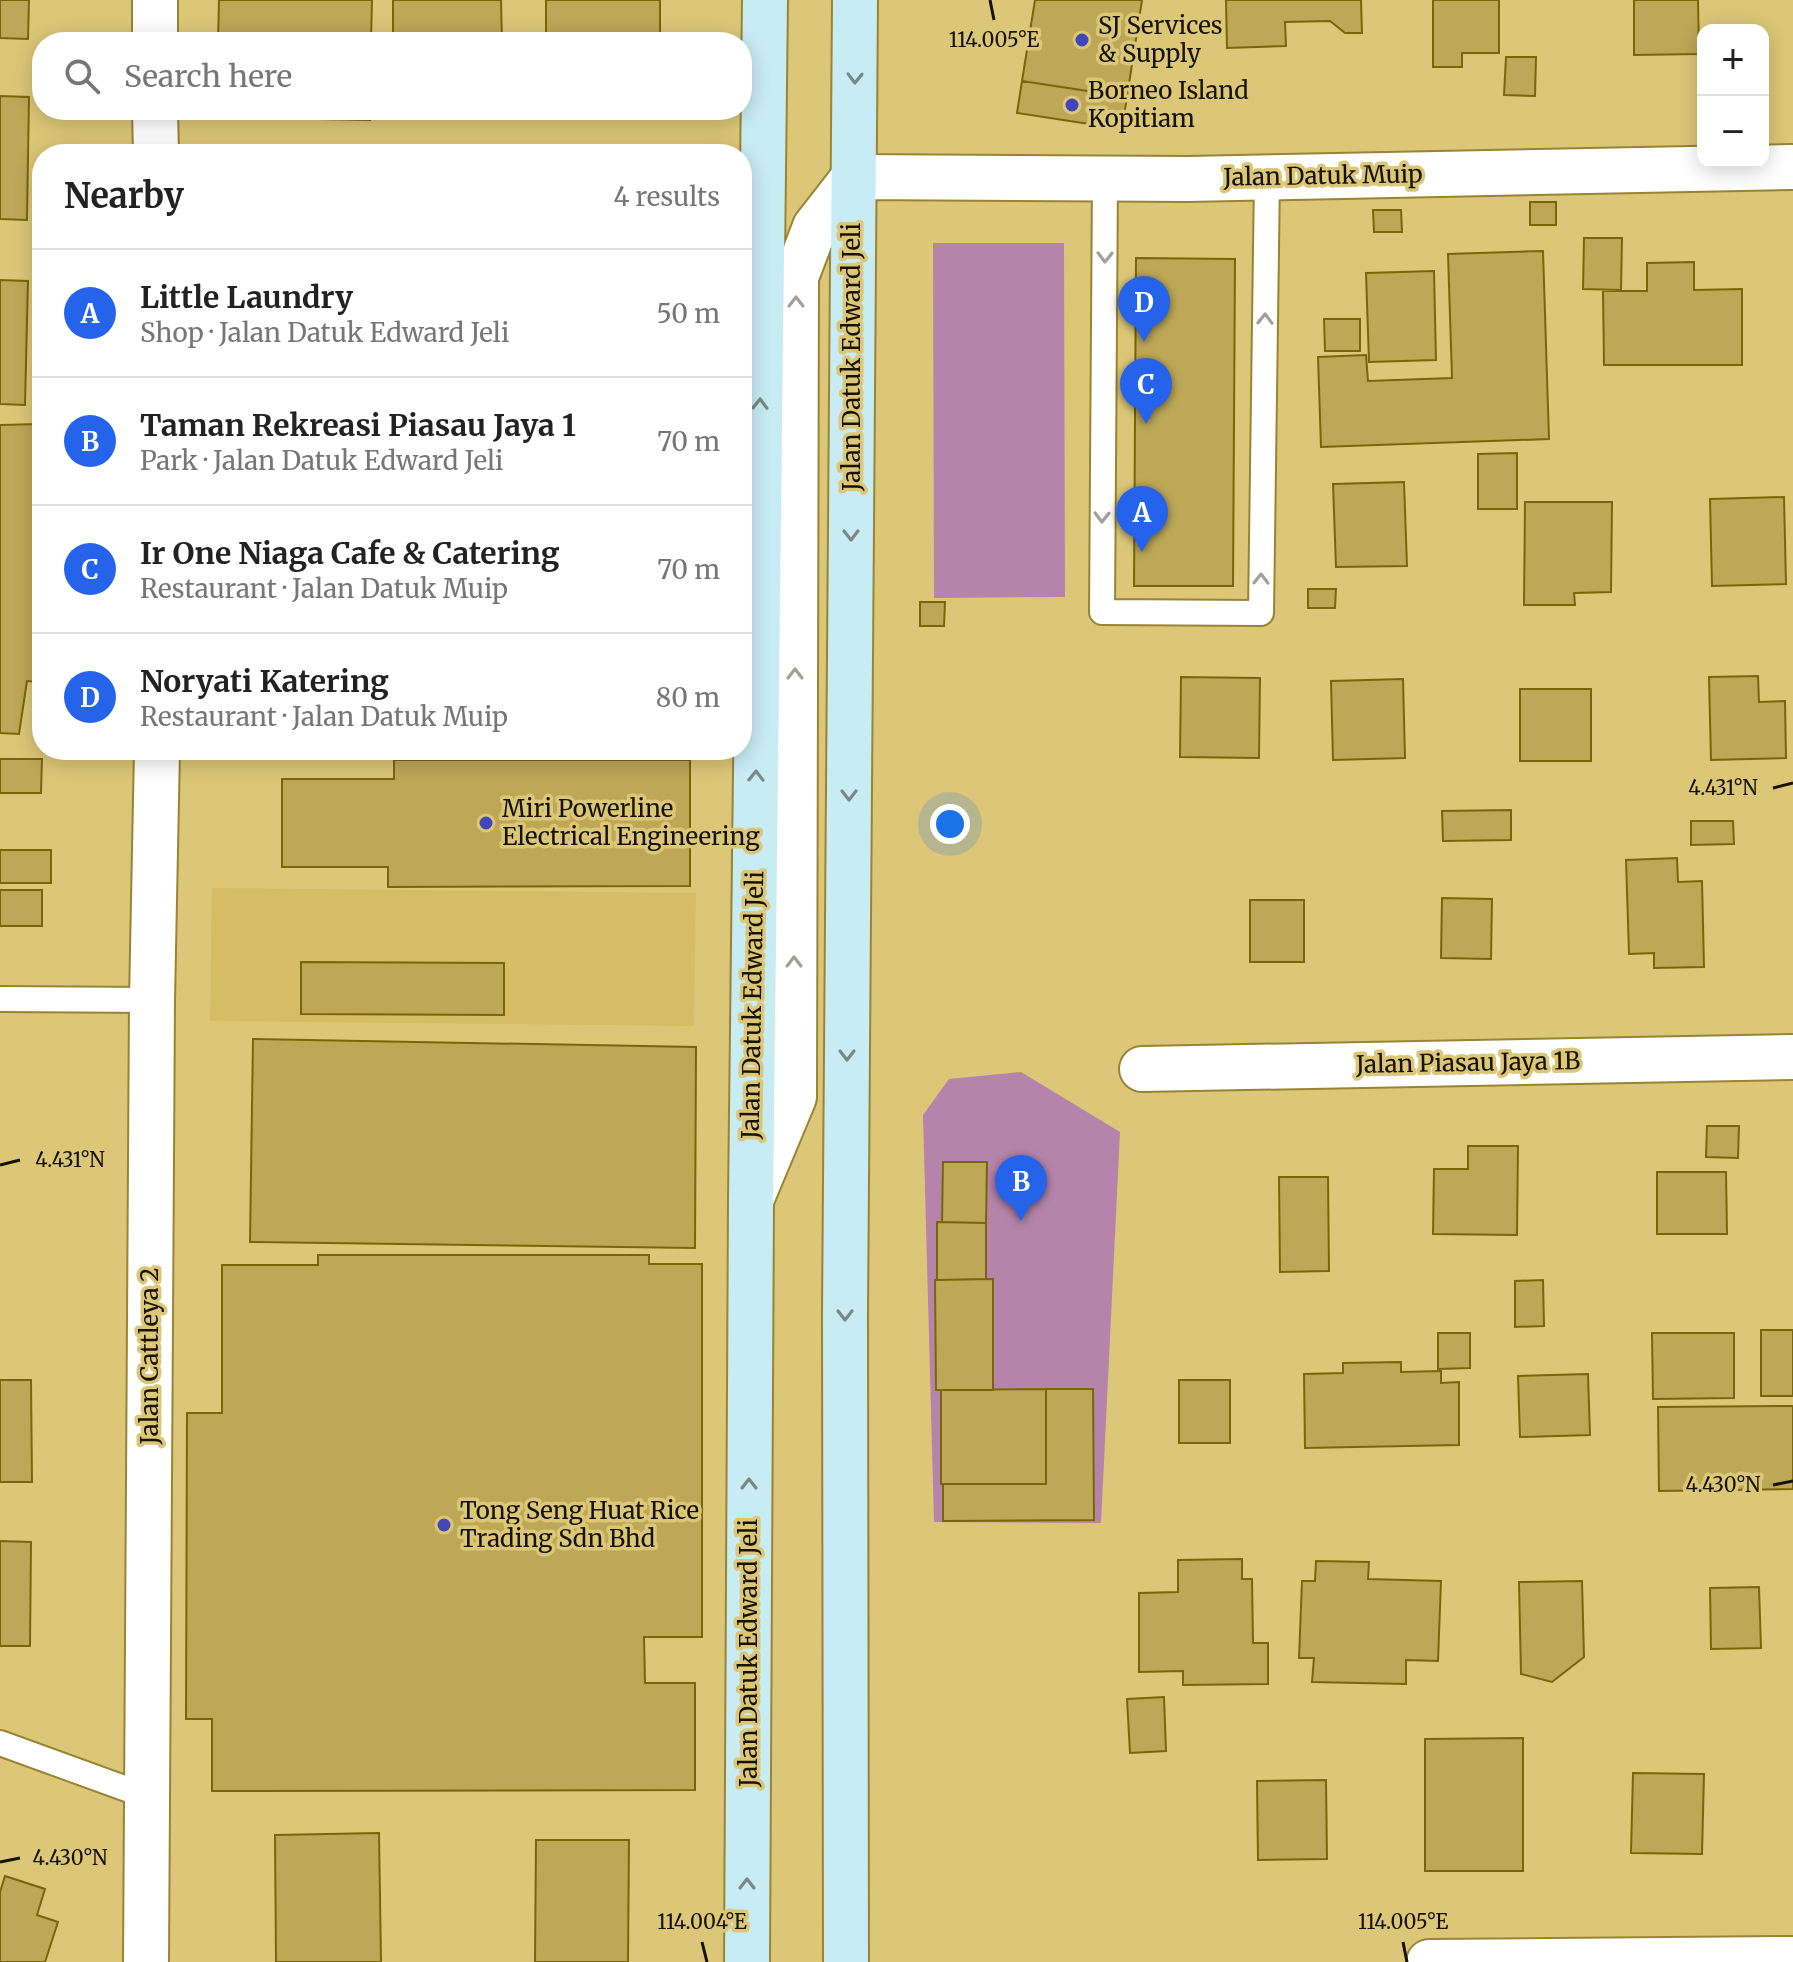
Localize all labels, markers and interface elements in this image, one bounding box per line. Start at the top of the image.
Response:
place label: SJ Services & Supply [1098,10,1223,69]
map controls [1697,24,1769,168]
button: + [1697,24,1769,96]
text: 114.005°E [949,27,1039,52]
marker: SJ Services & Supply [1073,31,1091,49]
search box [32,32,752,120]
icon: search [60,54,104,98]
text: Search here [124,57,292,95]
one-way arrow [846,72,864,85]
place label: Borneo Island Kopitiam [1088,75,1249,134]
marker: Borneo Island Kopitiam [1063,96,1081,114]
button: − [1697,96,1769,168]
street label: Jalan Datuk Muip [1222,158,1423,193]
text: Nearby [64,175,184,217]
text: 4 results [613,180,720,213]
street label: Jalan Datuk Edward Jeli [836,223,867,492]
one-way arrow [1096,251,1114,264]
pin: D [1118,276,1170,342]
text: Little Laundry [140,278,353,316]
one-way arrow [787,295,805,308]
text: A [81,297,99,330]
text: 50 m [656,297,720,330]
one-way arrow [1256,312,1274,325]
text: Shop · Jalan Datuk Edward Jeli [140,316,509,349]
pin: C [1120,358,1172,424]
one-way arrow [752,397,769,410]
text: Taman Rekreasi Piasau Jaya 1 [140,406,576,444]
text: B [81,425,99,458]
text: 70 m [657,425,720,458]
text: Park · Jalan Datuk Edward Jeli [140,444,504,477]
pin: A [1116,486,1168,552]
one-way arrow [1094,511,1111,524]
one-way arrow [842,529,860,542]
text: Ir One Niaga Cafe & Catering [140,534,560,572]
text: C [81,553,99,586]
text: 70 m [657,553,720,586]
text: Restaurant · Jalan Datuk Muip [140,572,508,605]
one-way arrow [1252,572,1270,585]
text: Noryati Katering [140,662,389,700]
one-way arrow [786,667,804,680]
text: D [80,681,100,714]
text: 80 m [656,681,720,714]
text: Restaurant · Jalan Datuk Muip [140,700,508,733]
one-way arrow [747,769,765,782]
text: 4.431°N [1688,775,1758,800]
one-way arrow [840,789,858,802]
place label: Miri Powerline Electrical Engineering [502,793,760,852]
your location [930,804,970,844]
marker: Miri Powerline Electrical Engineering [477,814,495,832]
street label: Jalan Datuk Edward Jeli [735,870,770,1140]
one-way arrow [785,955,803,968]
street label: Jalan Piasau Jaya 1B [1355,1045,1580,1080]
one-way arrow [838,1049,856,1062]
text: 4.431°N [35,1147,105,1172]
pin: B [995,1155,1047,1221]
street label: Jalan Cattleya 2 [134,1267,165,1446]
one-way arrow [836,1309,854,1322]
text: 4.430°N [1686,1472,1761,1497]
one-way arrow [741,1477,758,1490]
place label: Tong Seng Huat Rice Trading Sdn Bhd [460,1495,699,1554]
marker: Tong Seng Huat Rice Trading Sdn Bhd [435,1516,453,1534]
street label: Jalan Datuk Edward Jeli [733,1519,764,1788]
text: 4.430°N [33,1845,108,1870]
one-way arrow [738,1877,756,1890]
text: 114.004°E [657,1909,747,1934]
text: 114.005°E [1358,1909,1448,1934]

